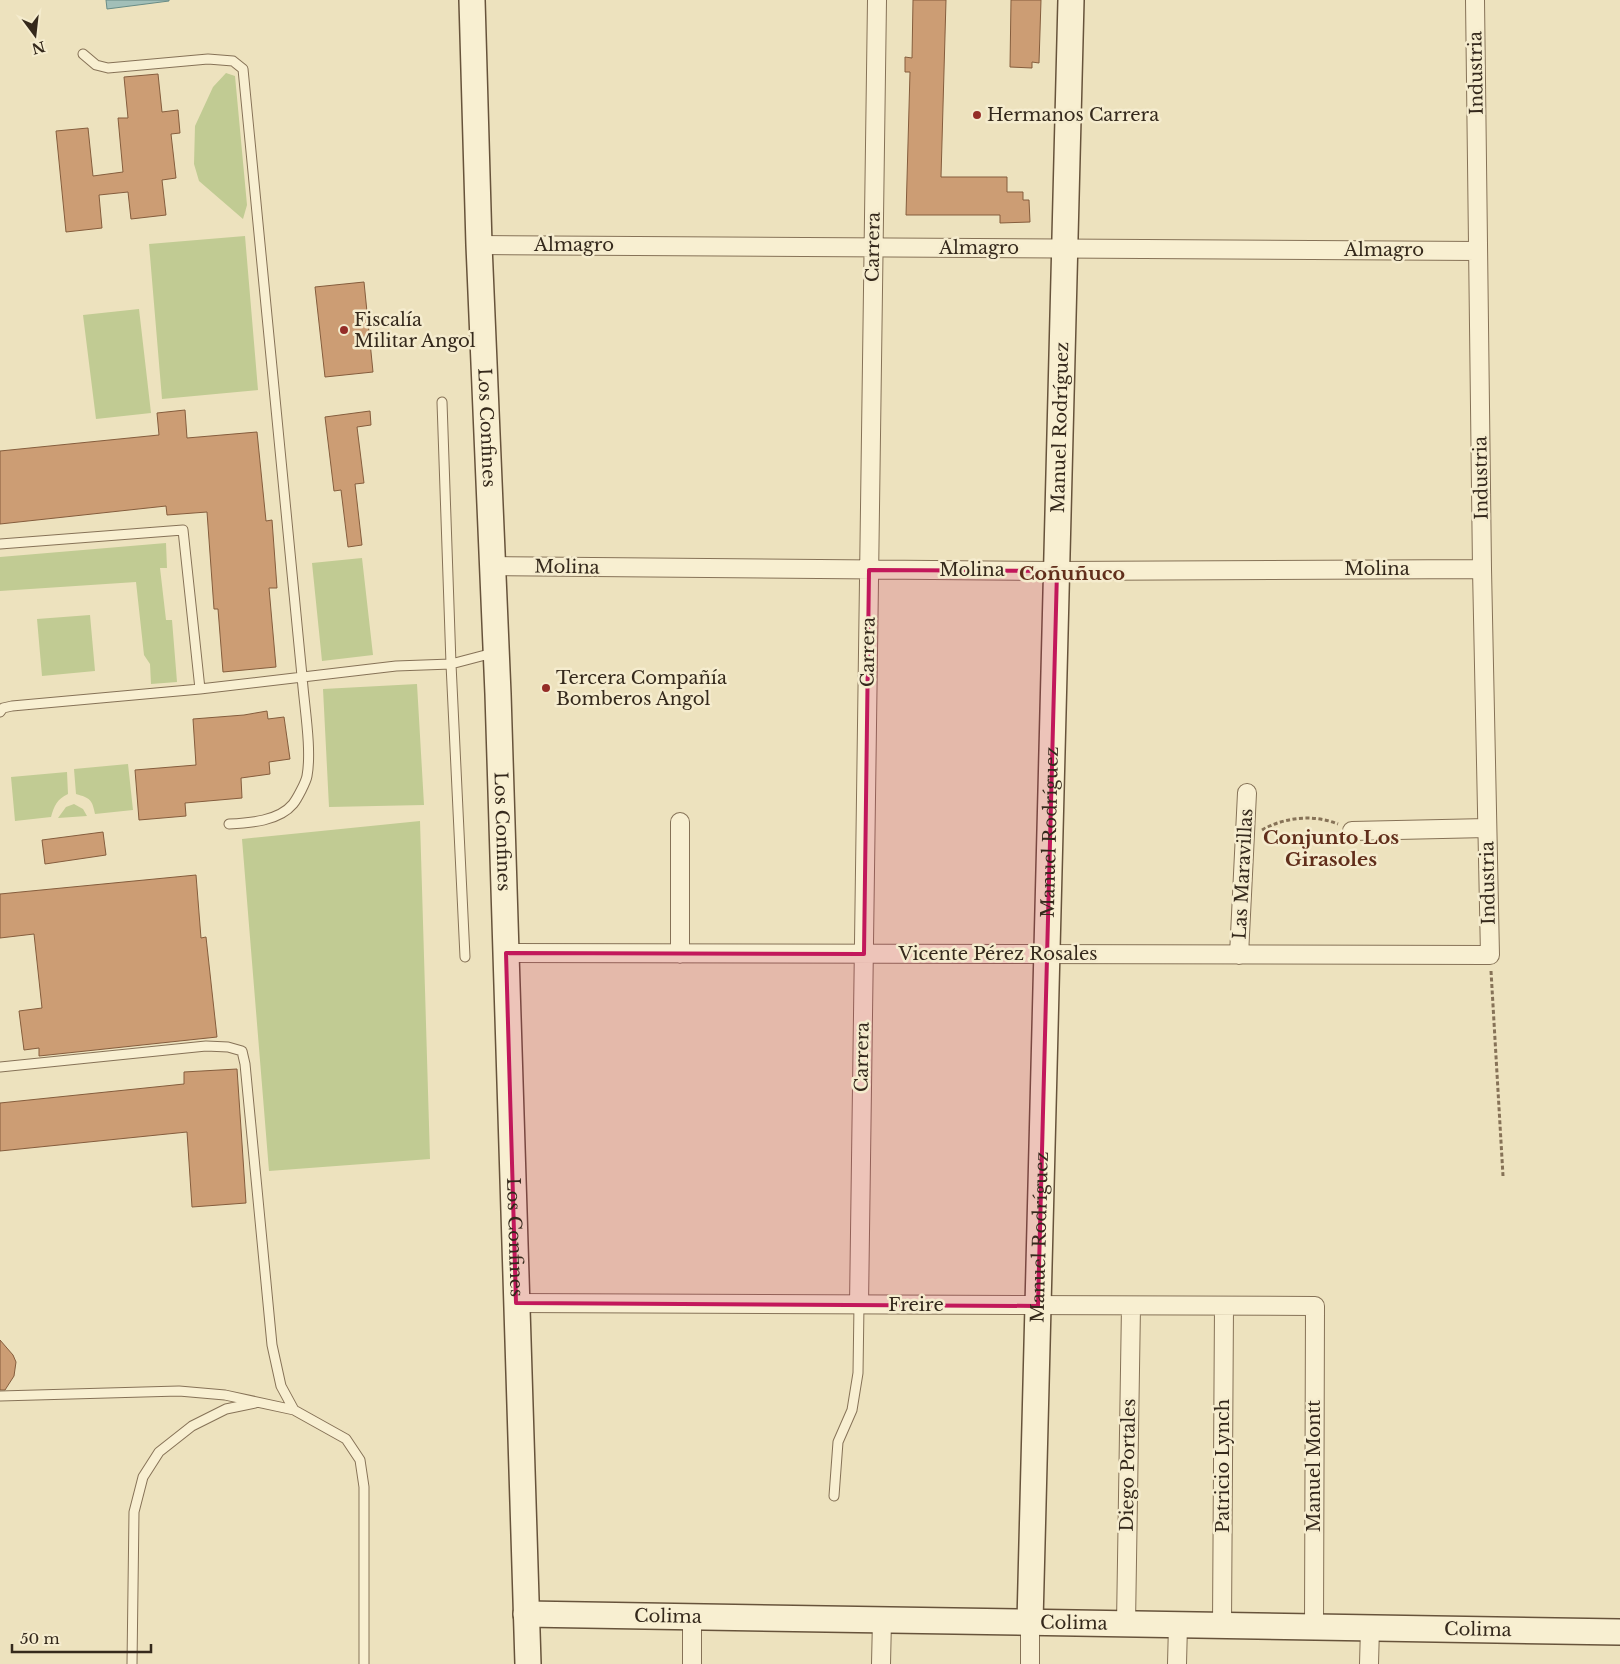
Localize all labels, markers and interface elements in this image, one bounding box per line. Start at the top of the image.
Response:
north arrow [10,10,60,60]
street label: Industria [1464,31,1488,115]
text: N [30,37,47,58]
place label: Hermanos Carrera [987,104,1159,126]
marker: Hermanos Carrera [971,109,983,121]
street label: Carrera [861,212,885,282]
street label: Almagro [533,234,614,256]
street label: Almagro [938,237,1019,259]
street label: Almagro [1343,239,1424,261]
place label: Fiscalía Militar Angol [354,309,476,352]
marker: Fiscalía Militar Angol [338,324,350,336]
street label: Manuel Rodríguez [1047,341,1073,513]
street label: Los Confines [473,368,500,488]
street label: Industria [1469,436,1493,520]
street label: Molina [534,555,600,579]
street label: Molina [1344,558,1410,580]
street label: Molina [939,559,1005,581]
district label: Coñuñuco [1019,562,1125,585]
street label: Carrera [856,617,880,687]
place label: Tercera Compañía Bomberos Angol [556,667,727,710]
marker: Tercera Compañía Bomberos Angol [540,682,552,694]
street label: Manuel Rodríguez [1037,746,1063,918]
street label: Los Confines [489,771,515,891]
street label: Las Maravillas [1229,808,1257,940]
district label: Conjunto Los Girasoles [1263,826,1399,871]
street label: Industria [1476,841,1500,925]
street label: Vicente Pérez Rosales [897,943,1098,965]
street label: Carrera [850,1022,874,1092]
street label: Manuel Rodríguez [1027,1151,1053,1323]
street label: Los Confines [502,1177,528,1297]
street label: Freire [888,1294,944,1316]
street label: Diego Portales [1116,1398,1140,1532]
street label: Patricio Lynch [1212,1399,1234,1533]
street label: Manuel Montt [1303,1400,1325,1532]
street label: Colima [634,1605,702,1628]
street label: Colima [1040,1611,1108,1635]
street label: Colima [1444,1618,1512,1641]
scale bar [12,1622,151,1654]
text: 50 m [20,1629,60,1648]

